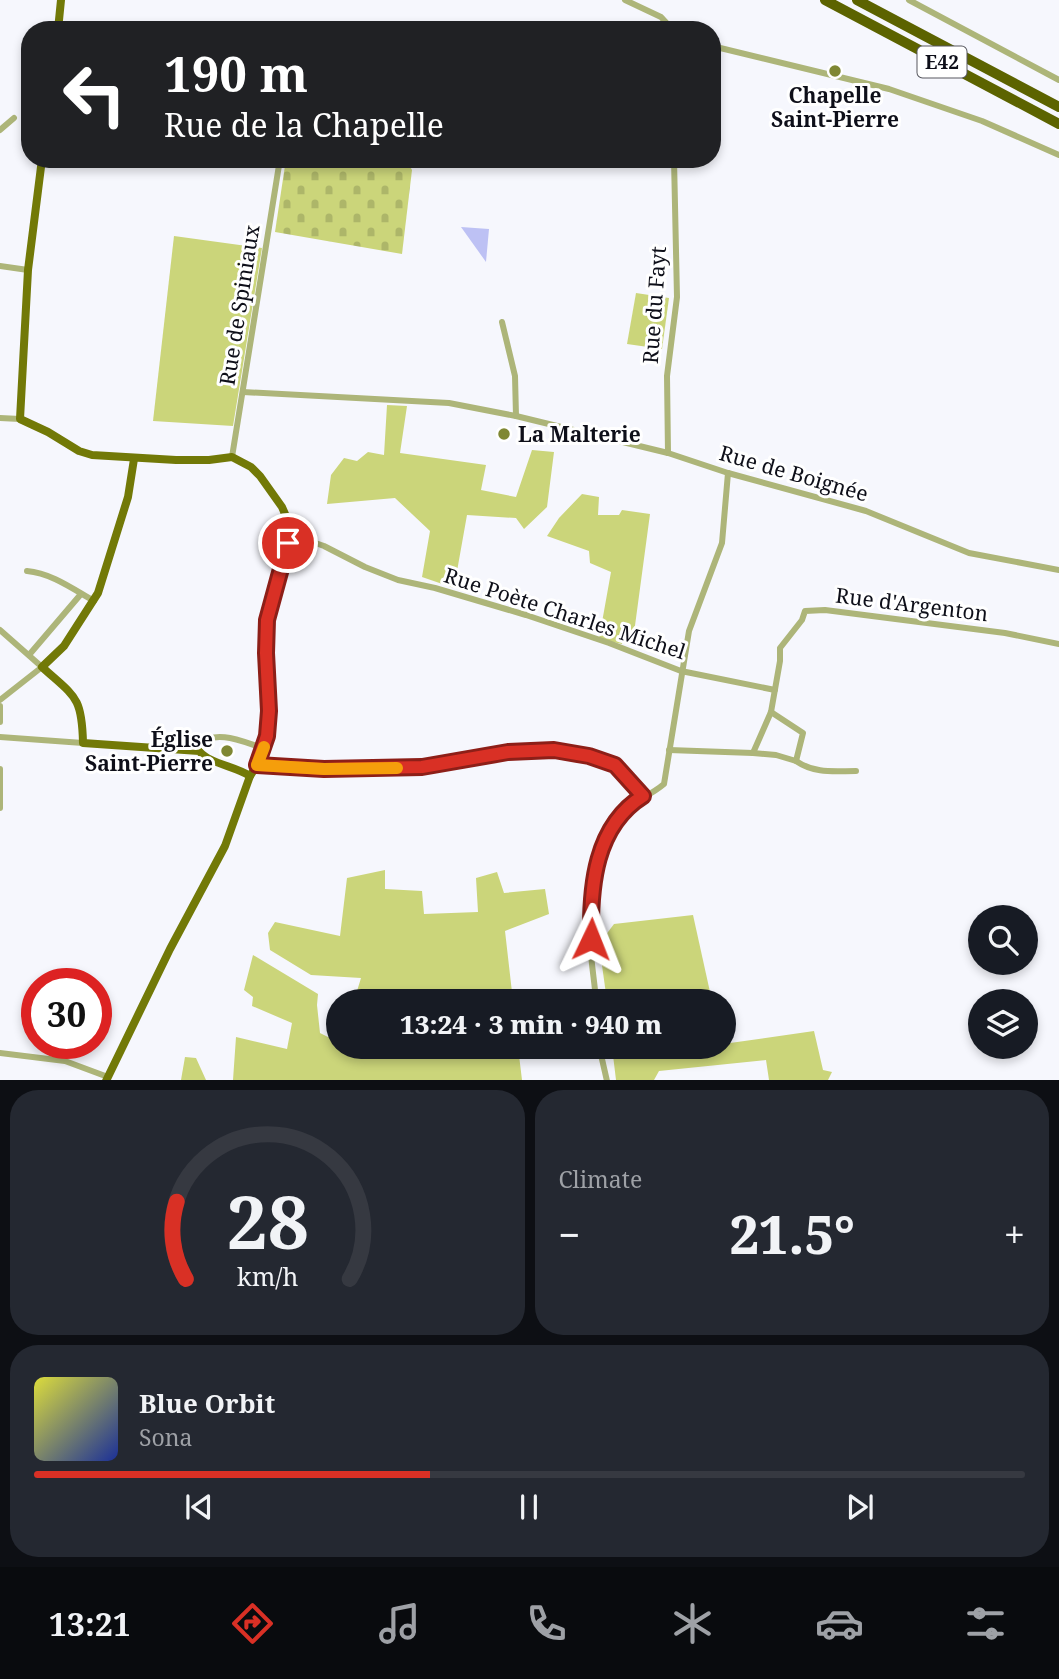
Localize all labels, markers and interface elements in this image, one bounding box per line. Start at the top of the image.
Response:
text: 190 m [164,40,308,106]
road number: E42 [918,46,967,78]
icon: left [49,49,140,140]
marker: Chapelle Saint-Pierre [827,63,843,79]
place label: Chapelle Saint-Pierre [771,81,899,133]
text: Rue de la Chapelle [164,103,444,146]
street label: Rue de Spiniaux [213,222,266,387]
street label: Rue du Fayt [636,245,672,365]
place label: La Malterie [518,420,641,448]
marker: La Malterie [496,426,512,442]
street label: Rue de Boignée [716,438,872,508]
pin [258,513,318,573]
icon: arrive [269,524,307,562]
street label: Rue Poète Charles Michel [441,561,690,665]
street label: Rue d'Argenton [834,581,990,627]
place label: Église Saint-Pierre [85,725,213,777]
marker: Église Saint-Pierre [219,743,235,759]
position arrow [554,902,628,976]
map controls [968,905,1038,1059]
button: search [968,905,1038,975]
speed limit sign: 30 [21,968,112,1059]
button: layers [968,989,1038,1059]
text: 13:24 · 3 min · 940 m [400,1006,662,1042]
text: Climate [559,1163,642,1195]
text: 28 [226,1171,308,1270]
text: 21.5° [729,1198,855,1269]
text: − [559,1208,581,1260]
text: + [1004,1208,1025,1260]
text: km/h [237,1258,298,1292]
text: Blue Orbit [139,1385,275,1421]
text: Sona [139,1421,193,1453]
icon: previous [180,1488,218,1526]
icon: pause [510,1488,548,1526]
icon: next [841,1488,879,1526]
icon: directions [228,1599,277,1648]
icon: music [375,1599,424,1648]
icon: phone [522,1599,571,1648]
icon: climate [668,1599,717,1648]
icon: car [815,1599,864,1648]
icon: filters [961,1599,1010,1648]
text: 13:21 [49,1602,131,1645]

